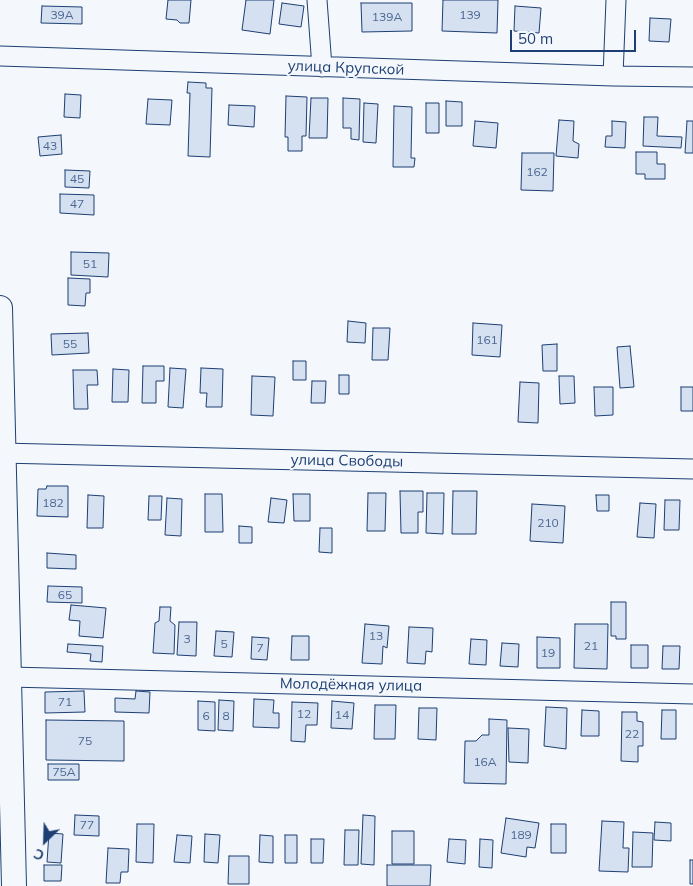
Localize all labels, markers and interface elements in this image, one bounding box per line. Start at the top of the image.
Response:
house number: 39А [50,8,74,22]
house number: 139 [459,8,481,22]
house number: 139А [372,10,402,24]
scale bar [513,20,639,52]
text: 50 m [518,29,553,48]
street label: улица Крупской [287,57,405,79]
house number: 43 [43,139,57,153]
house number: 162 [526,165,548,179]
house number: 45 [70,172,84,186]
house number: 47 [70,197,84,211]
house number: 51 [83,257,97,271]
house number: 161 [476,333,498,347]
house number: 55 [63,337,77,351]
street label: улица Свободы [291,451,403,471]
house number: 182 [42,496,64,510]
house number: 210 [537,516,559,530]
house number: 65 [58,588,72,602]
house number: 13 [369,629,383,643]
house number: 3 [183,632,191,646]
house number: 5 [220,637,228,651]
house number: 21 [584,639,598,653]
house number: 7 [256,641,264,655]
house number: 19 [541,646,555,660]
street label: Молодёжная улица [280,675,422,695]
house number: 71 [58,695,72,709]
house number: 12 [297,707,311,721]
house number: 14 [335,708,349,722]
house number: 6 [202,709,210,723]
house number: 8 [222,709,230,723]
house number: 22 [625,727,639,741]
house number: 75 [78,734,92,748]
house number: 16А [473,755,497,769]
house number: 75А [52,765,76,779]
north arrow [20,816,70,866]
house number: 77 [80,818,94,832]
house number: 189 [510,828,532,842]
text: С [31,845,47,865]

